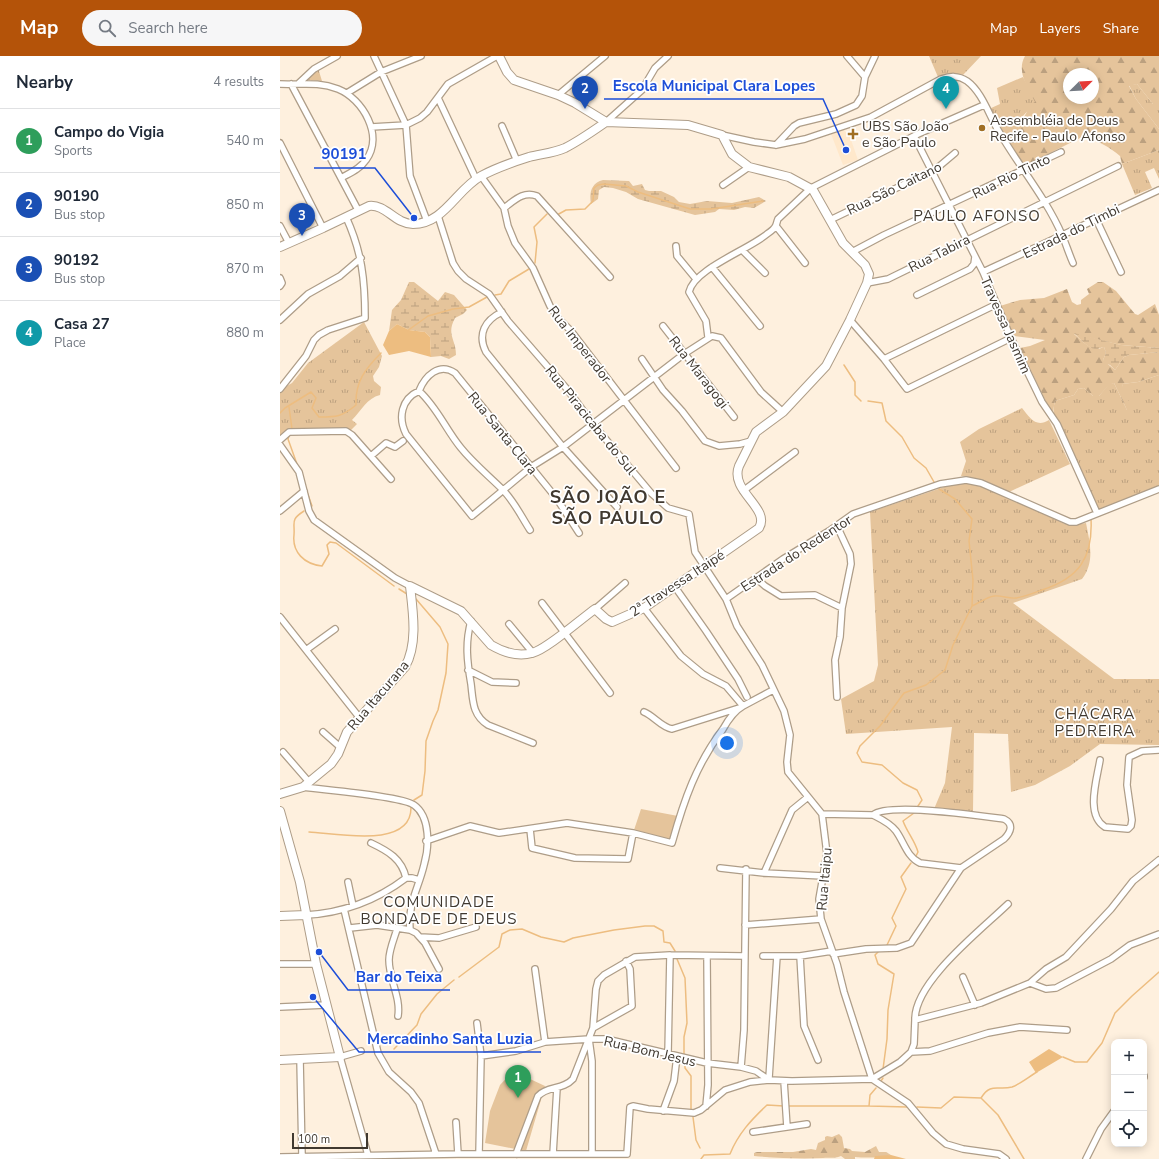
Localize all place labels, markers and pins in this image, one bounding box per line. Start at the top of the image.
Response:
callout: Escola Municipal Clara Lopes [604,72,823,99]
pin: 2 [572,76,598,109]
pin: 4 [933,76,959,109]
place label: Assembléia de Deus Recife - Paulo Afonso [990,111,1126,146]
place label: UBS São João e São Paulo [862,117,949,152]
marker: Assembléia de Deus Recife - Paulo Afonso [977,123,987,133]
marker: UBS São João e São Paulo [847,128,859,140]
callout: 90191 [314,141,375,168]
pin: 3 [289,203,315,236]
callout: Bar do Teixa [348,963,450,990]
callout: Mercadinho Santa Luzia [359,1025,541,1052]
pin: 1 [505,1065,531,1098]

